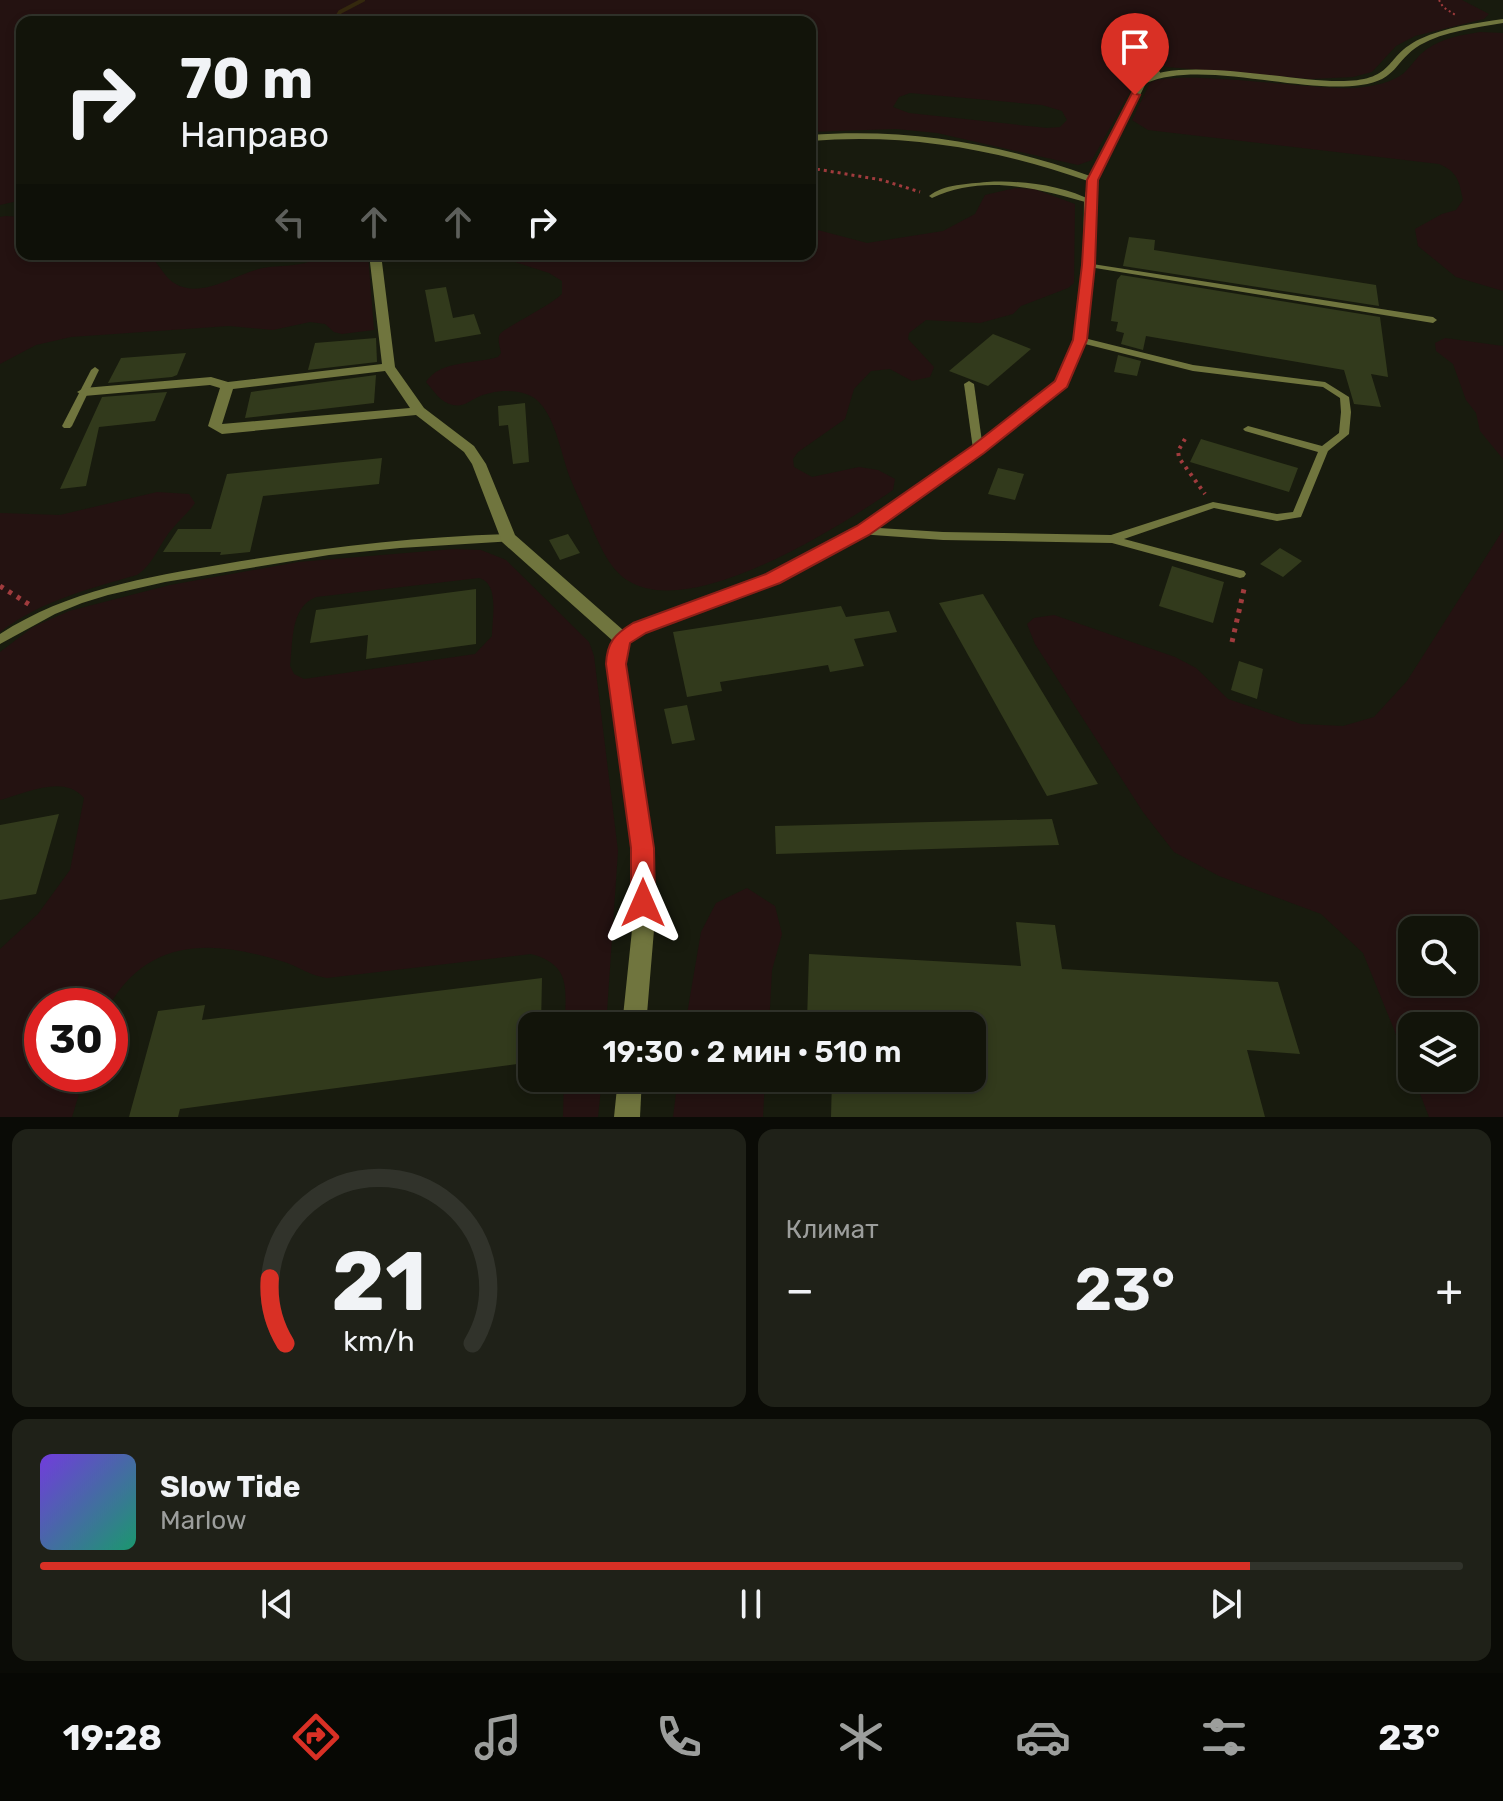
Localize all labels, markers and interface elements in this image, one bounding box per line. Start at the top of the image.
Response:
pin [1101,13,1169,95]
icon: arrive [1113,25,1157,69]
text: 70 m [180,46,313,112]
icon: right [48,48,152,152]
text: Направо [180,113,329,156]
icon: left [268,200,312,244]
icon: ahead [352,200,396,244]
icon: ahead [436,200,480,244]
icon: right [520,200,564,244]
position arrow [601,861,685,945]
map controls [1398,916,1478,1092]
button: search [1398,916,1478,996]
speed limit sign: 30 [24,988,128,1092]
button: layers [1398,1012,1478,1092]
text: 19:30 · 2 мин · 510 m [602,1034,902,1070]
text: Климат [786,1214,878,1245]
text: 21 [331,1232,426,1331]
text: 23° [1074,1254,1175,1325]
text: − [786,1264,814,1316]
text: + [1436,1264,1463,1316]
text: km/h [343,1324,414,1358]
text: Slow Tide [160,1469,300,1505]
text: Marlow [160,1505,247,1536]
icon: previous [255,1582,299,1626]
icon: pause [729,1582,773,1626]
icon: next [1204,1582,1248,1626]
icon: directions [288,1709,344,1765]
icon: music [470,1709,526,1765]
icon: phone [651,1709,707,1765]
icon: climate [833,1709,889,1765]
icon: car [1015,1709,1071,1765]
icon: filters [1196,1709,1252,1765]
text: 19:28 [63,1716,162,1759]
text: 23° [1378,1716,1440,1759]

